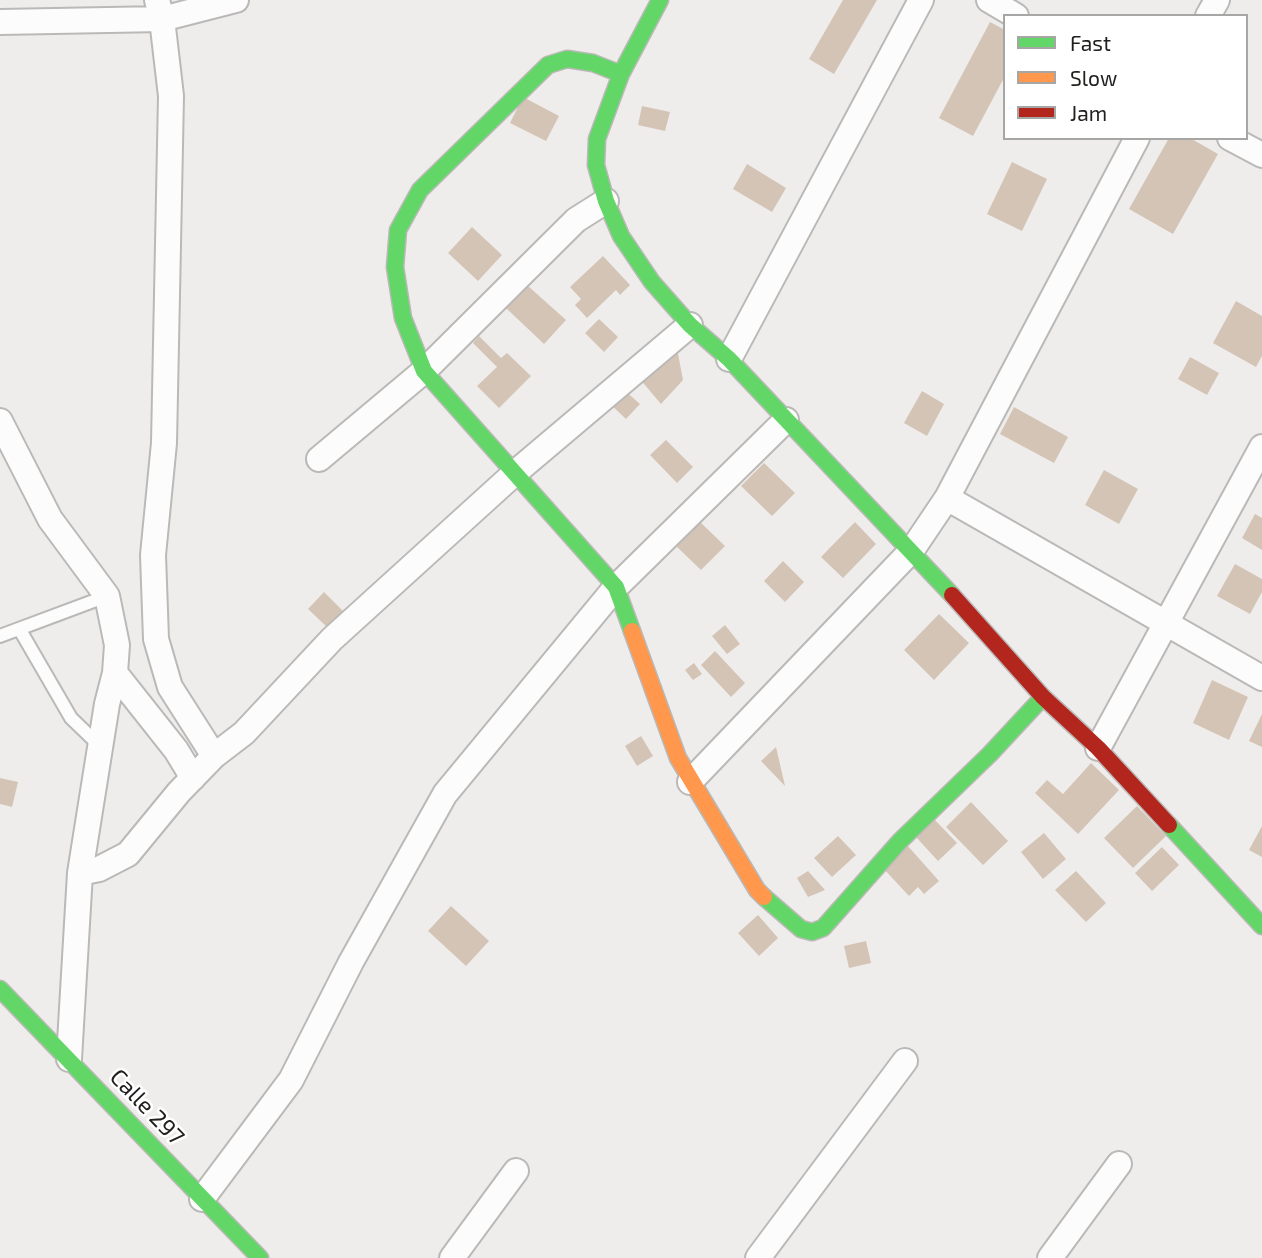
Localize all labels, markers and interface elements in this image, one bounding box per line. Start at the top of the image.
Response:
legend [1003,14,1248,140]
text: Fast [1070,30,1111,55]
text: Slow [1070,65,1117,90]
text: Jam [1070,100,1107,125]
street label: Calle 297 [104,1063,190,1151]

